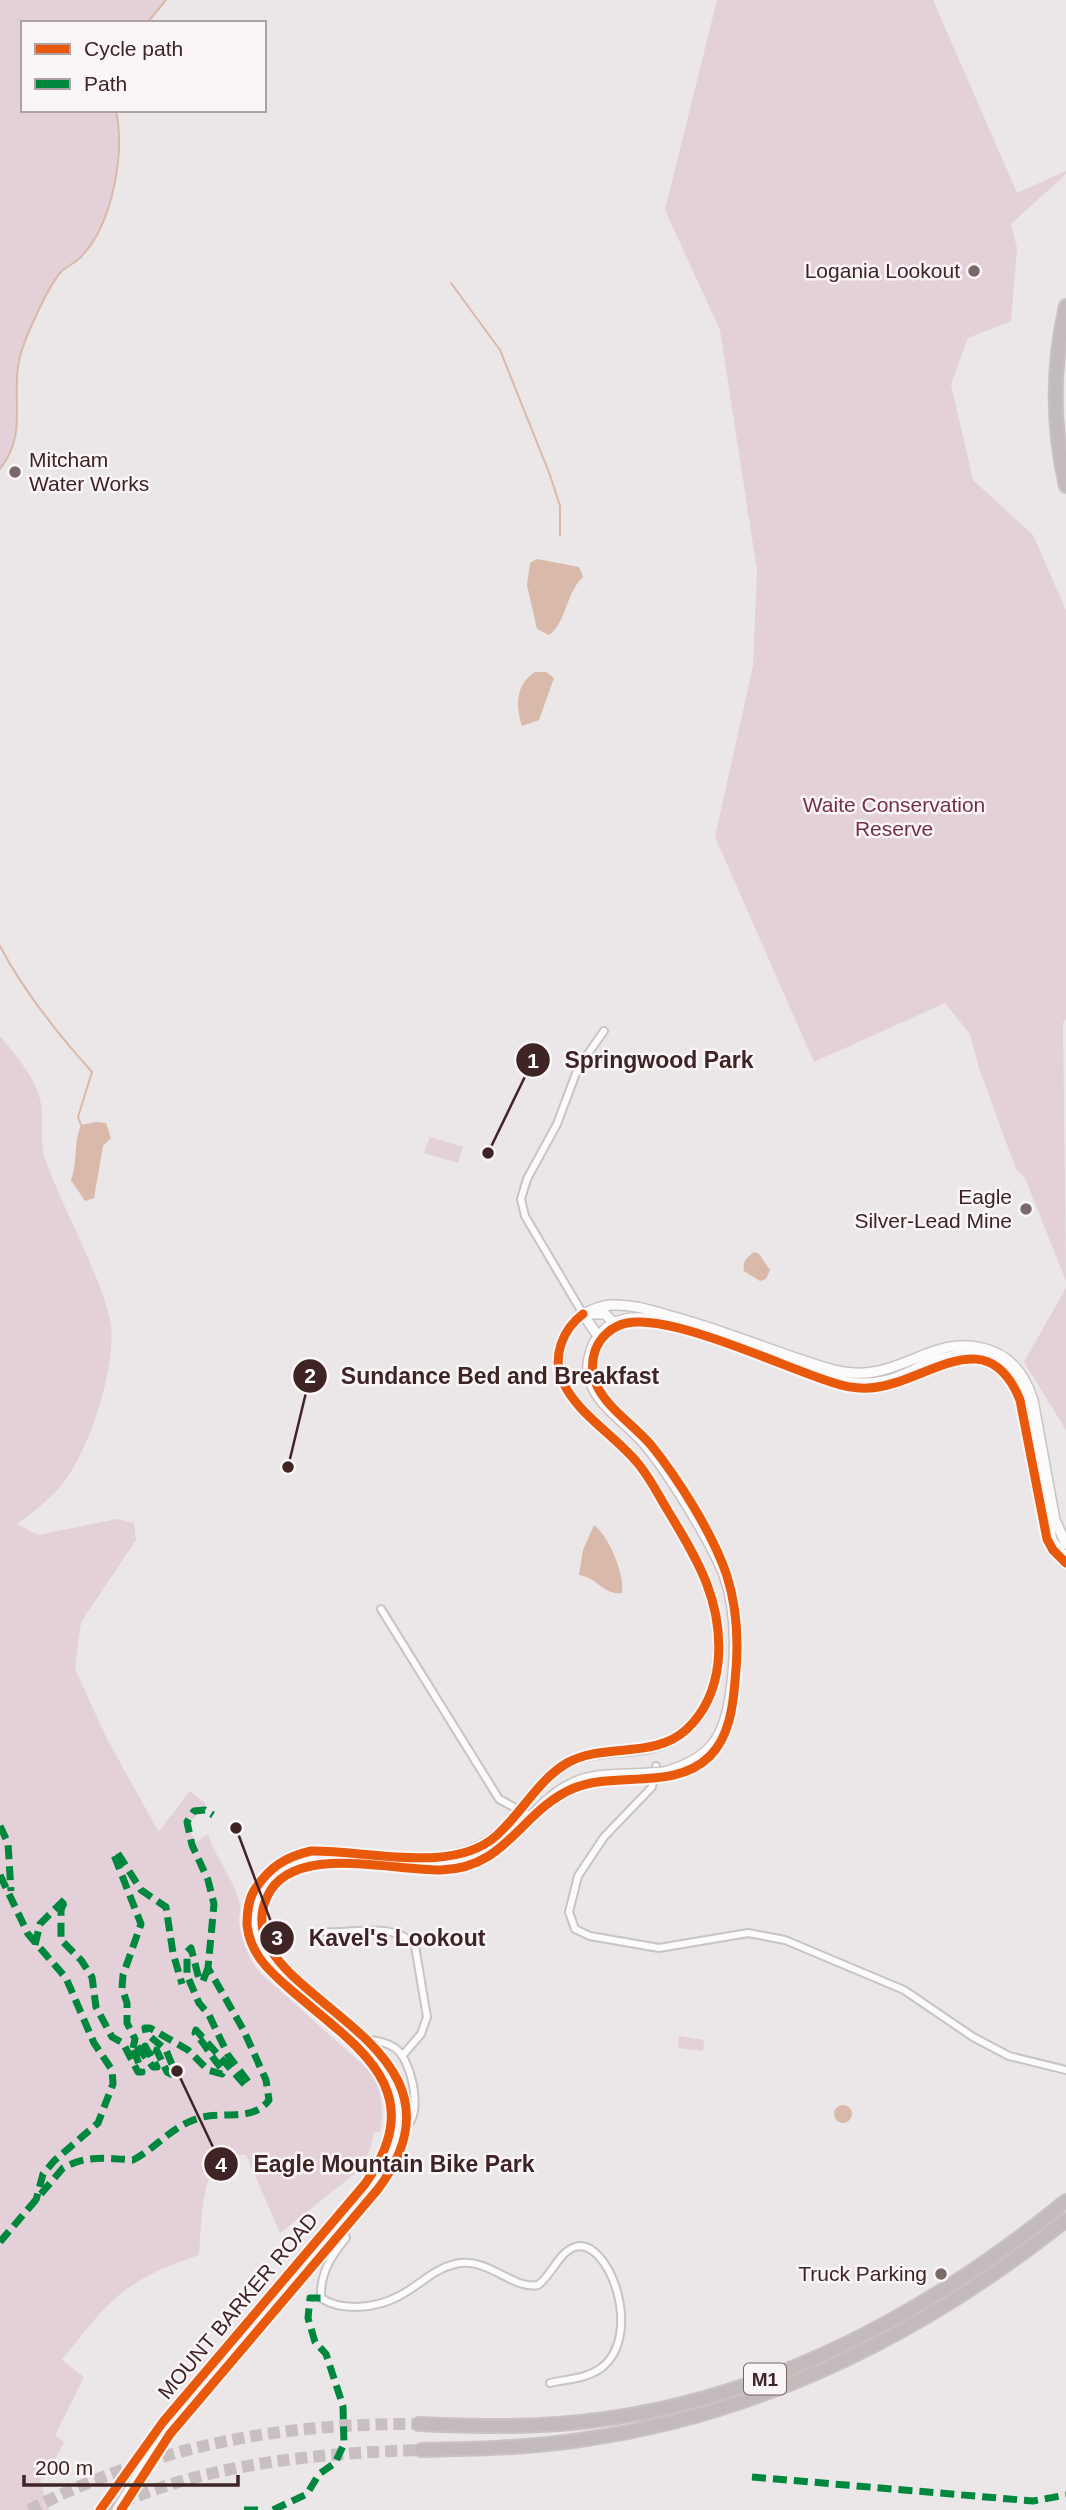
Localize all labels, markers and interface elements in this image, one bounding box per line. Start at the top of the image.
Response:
legend [21,21,266,112]
text: Cycle path [84,37,183,60]
text: Path [84,72,127,95]
place label: Logania Lookout [805,259,960,282]
marker: Logania Lookout [966,263,982,279]
place label: Mitcham Water Works [29,448,149,495]
marker: Mitcham Water Works [7,464,23,480]
park label: Waite Conservation Reserve [803,793,985,840]
callout: Springwood Park [516,1038,768,1082]
text: Springwood Park [564,1047,754,1073]
text: 1 [527,1049,539,1072]
place label: Eagle Silver-Lead Mine [854,1185,1012,1232]
marker: Eagle Silver-Lead Mine [1018,1201,1034,1217]
callout: Sundance Bed and Breakfast [292,1354,673,1398]
text: Sundance Bed and Breakfast [341,1363,659,1389]
text: 2 [304,1364,316,1387]
callout: Kavel's Lookout [260,1916,499,1960]
text: Kavel's Lookout [309,1925,486,1951]
text: 3 [271,1926,283,1949]
callout: Eagle Mountain Bike Park [204,2142,548,2186]
text: Eagle Mountain Bike Park [253,2151,535,2177]
text: 4 [215,2153,227,2176]
street label: MOUNT BARKER ROAD [153,2208,322,2403]
place label: Truck Parking [798,2262,927,2285]
marker: Truck Parking [933,2266,949,2282]
road number: M1 [744,2364,786,2394]
scale bar [24,2444,238,2488]
text: 200 m [35,2456,93,2479]

